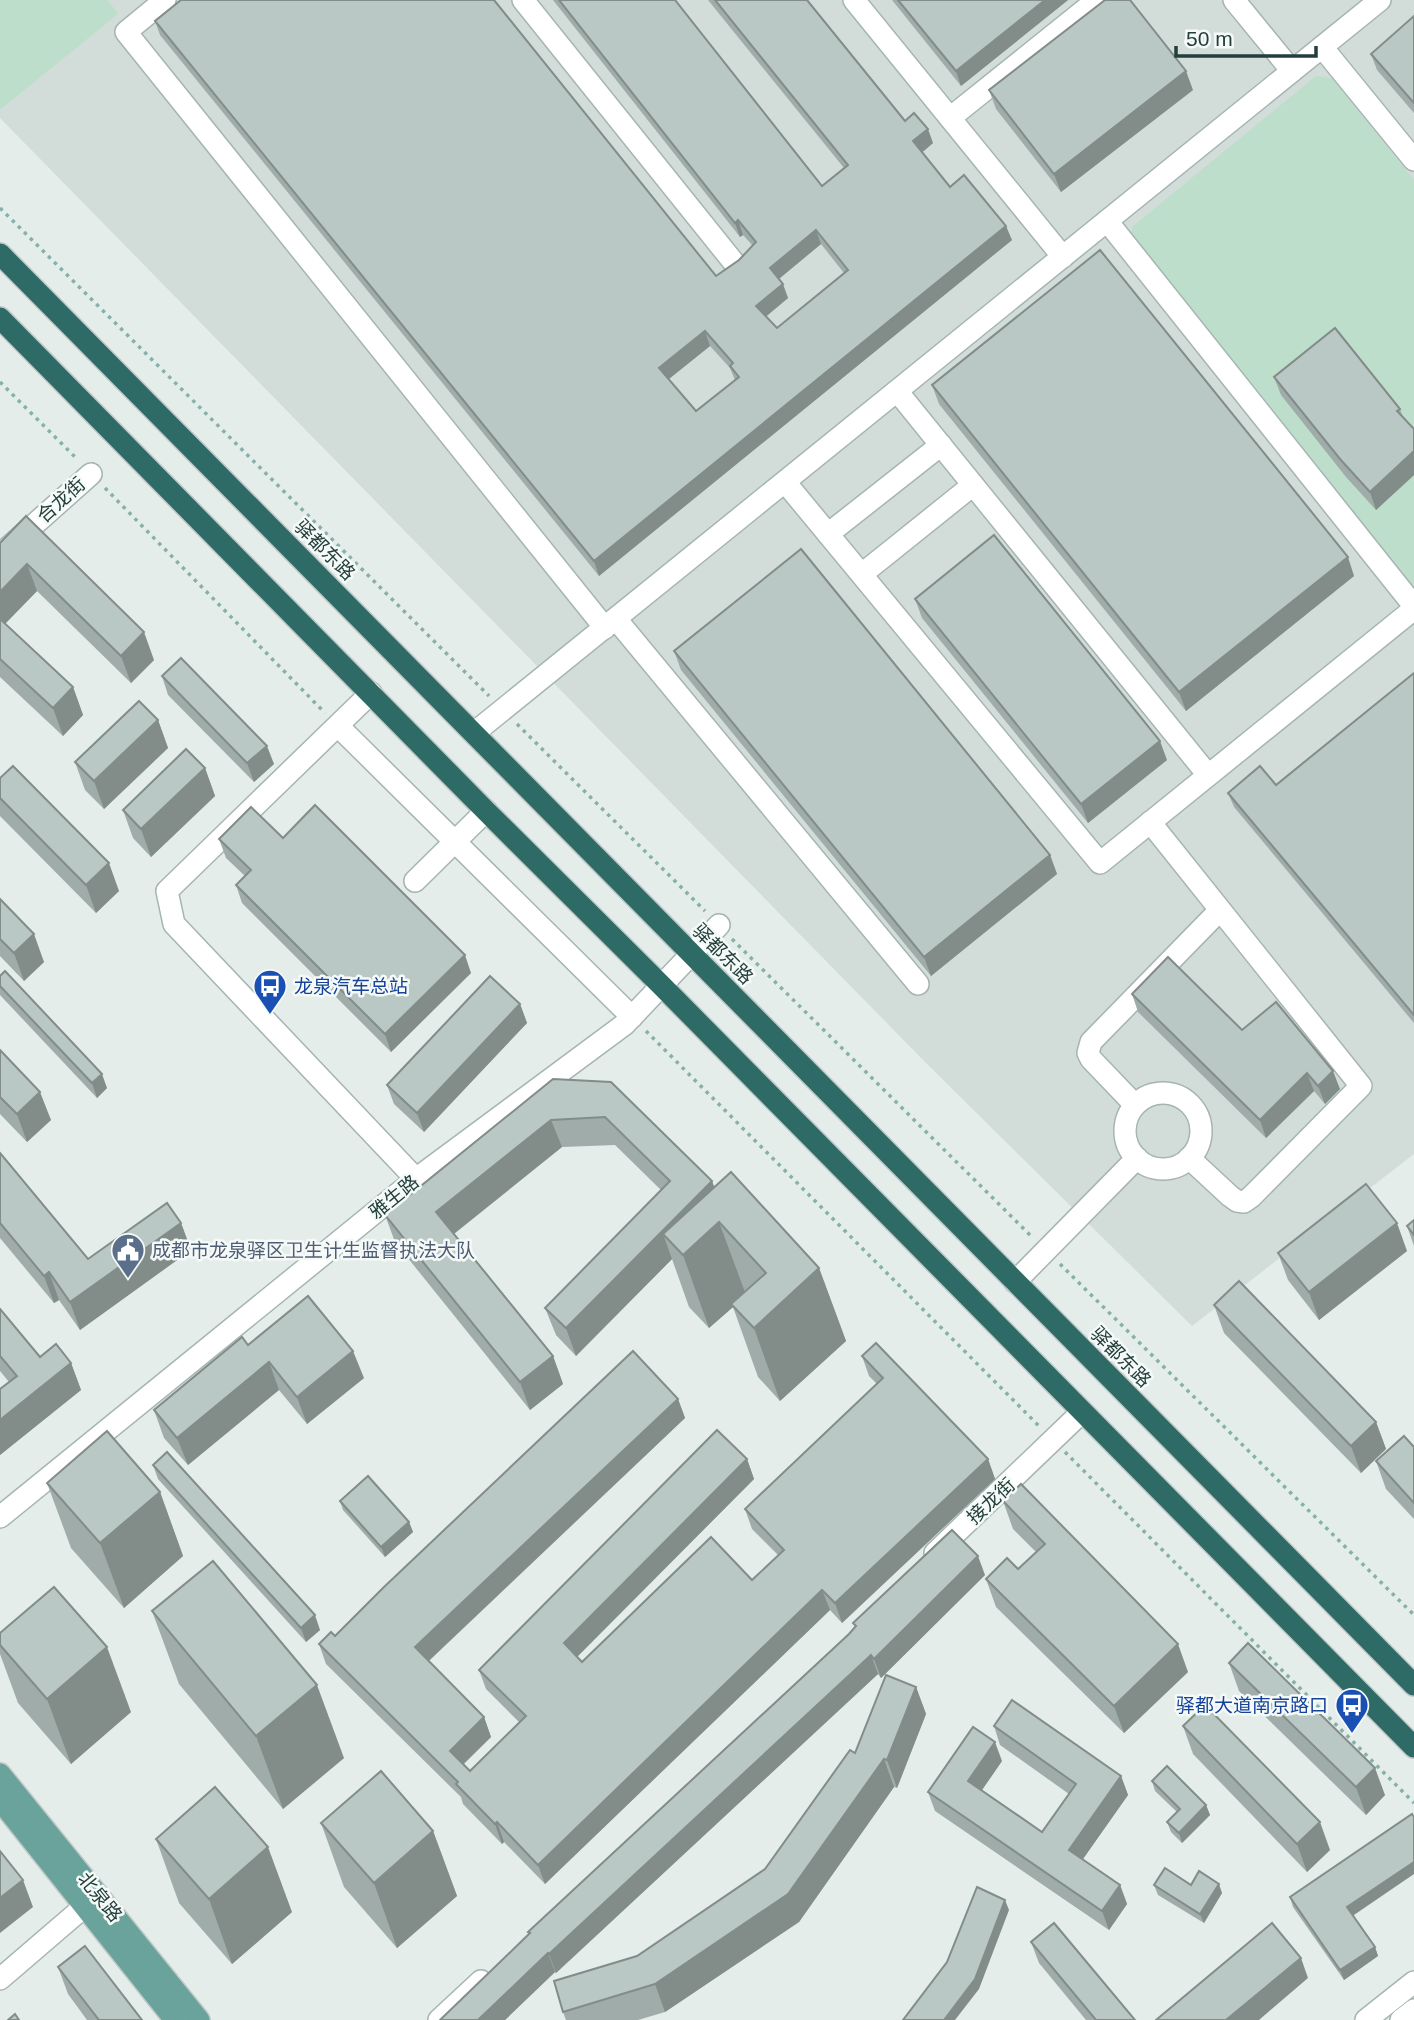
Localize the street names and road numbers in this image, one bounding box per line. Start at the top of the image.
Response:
street label: 合龙街 [33,473,89,527]
street label: 驿都东路 [291,516,359,584]
street label: 驿都东路 [689,920,757,988]
street label: 雅生路 [365,1171,423,1223]
street label: 驿都东路 [1087,1323,1155,1391]
street label: 接龙街 [963,1474,1019,1528]
street label: 北泉路 [74,1868,126,1926]

